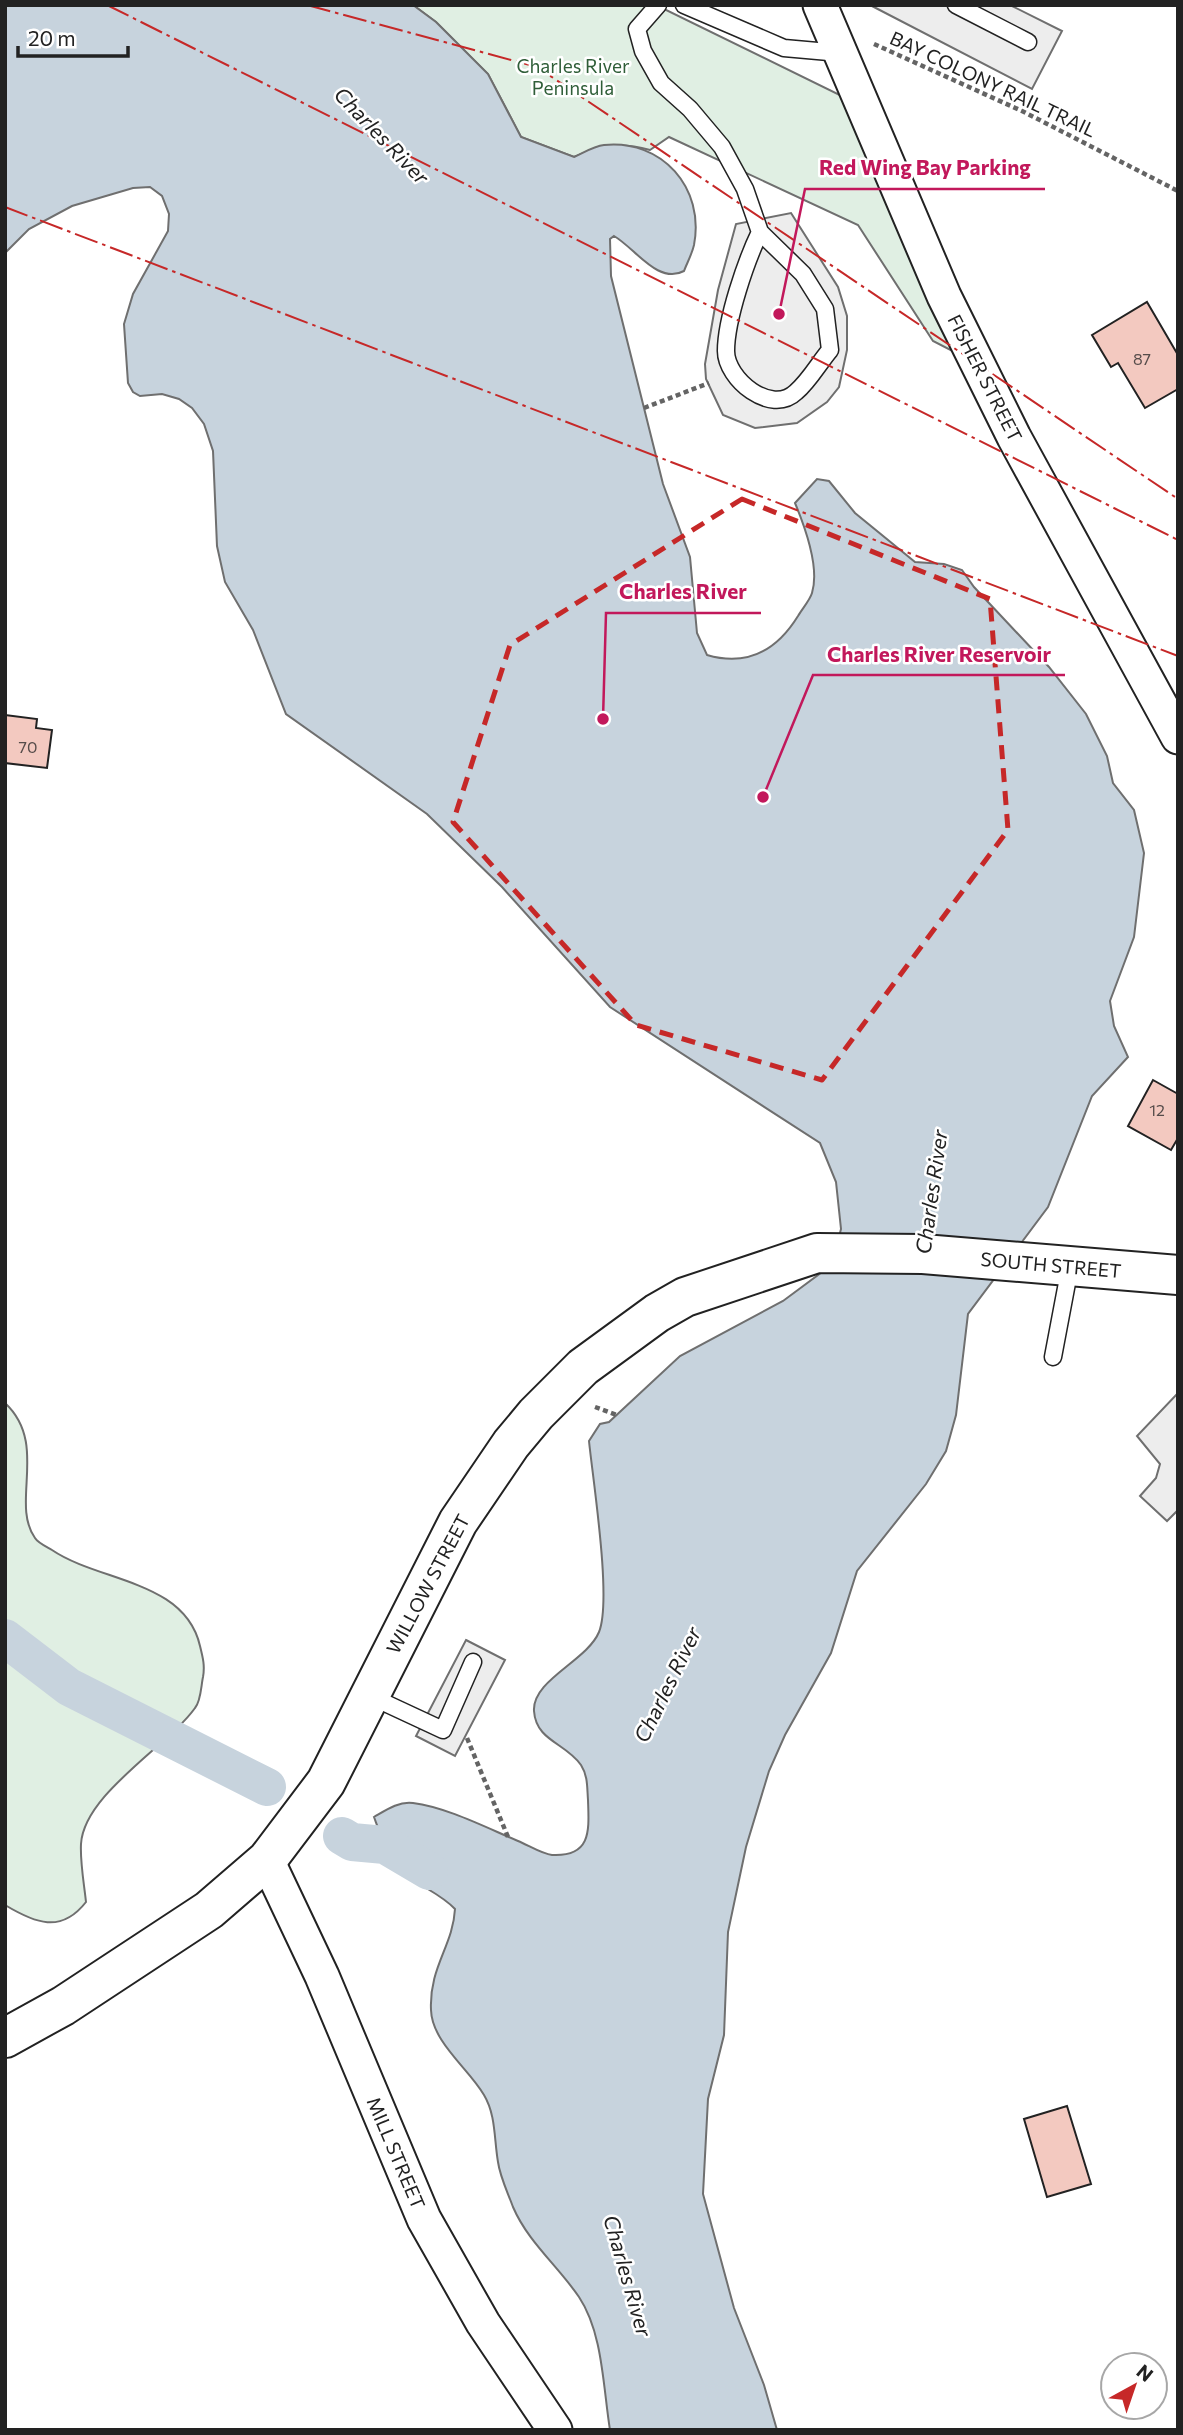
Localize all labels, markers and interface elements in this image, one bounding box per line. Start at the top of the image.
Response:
scale bar [18,14,128,58]
text: 20 m [28,25,76,50]
street label: BAY COLONY RAIL TRAIL [887,26,1100,141]
park label: Charles River Peninsula [516,54,630,99]
water label: Charles River [330,81,435,189]
callout: Red Wing Bay Parking [805,147,1045,189]
text: Red Wing Bay Parking [819,154,1031,179]
street label: FISHER STREET [943,310,1027,445]
house number: 87 [1133,349,1151,368]
callout: Charles River [606,571,761,613]
text: Charles River [619,578,747,603]
callout: Charles River Reservoir [813,633,1065,675]
text: Charles River Reservoir [827,641,1051,666]
house number: 70 [19,737,37,756]
house number: 12 [1149,1100,1165,1119]
water label: Charles River [909,1127,952,1256]
street label: SOUTH STREET [980,1247,1122,1282]
street label: WILLOW STREET [381,1510,474,1657]
water label: Charles River [628,1622,706,1746]
street label: MILL STREET [363,2093,430,2212]
water label: Charles River [599,2212,658,2340]
north arrow [1099,2351,1169,2421]
text: N [1132,2359,1158,2386]

